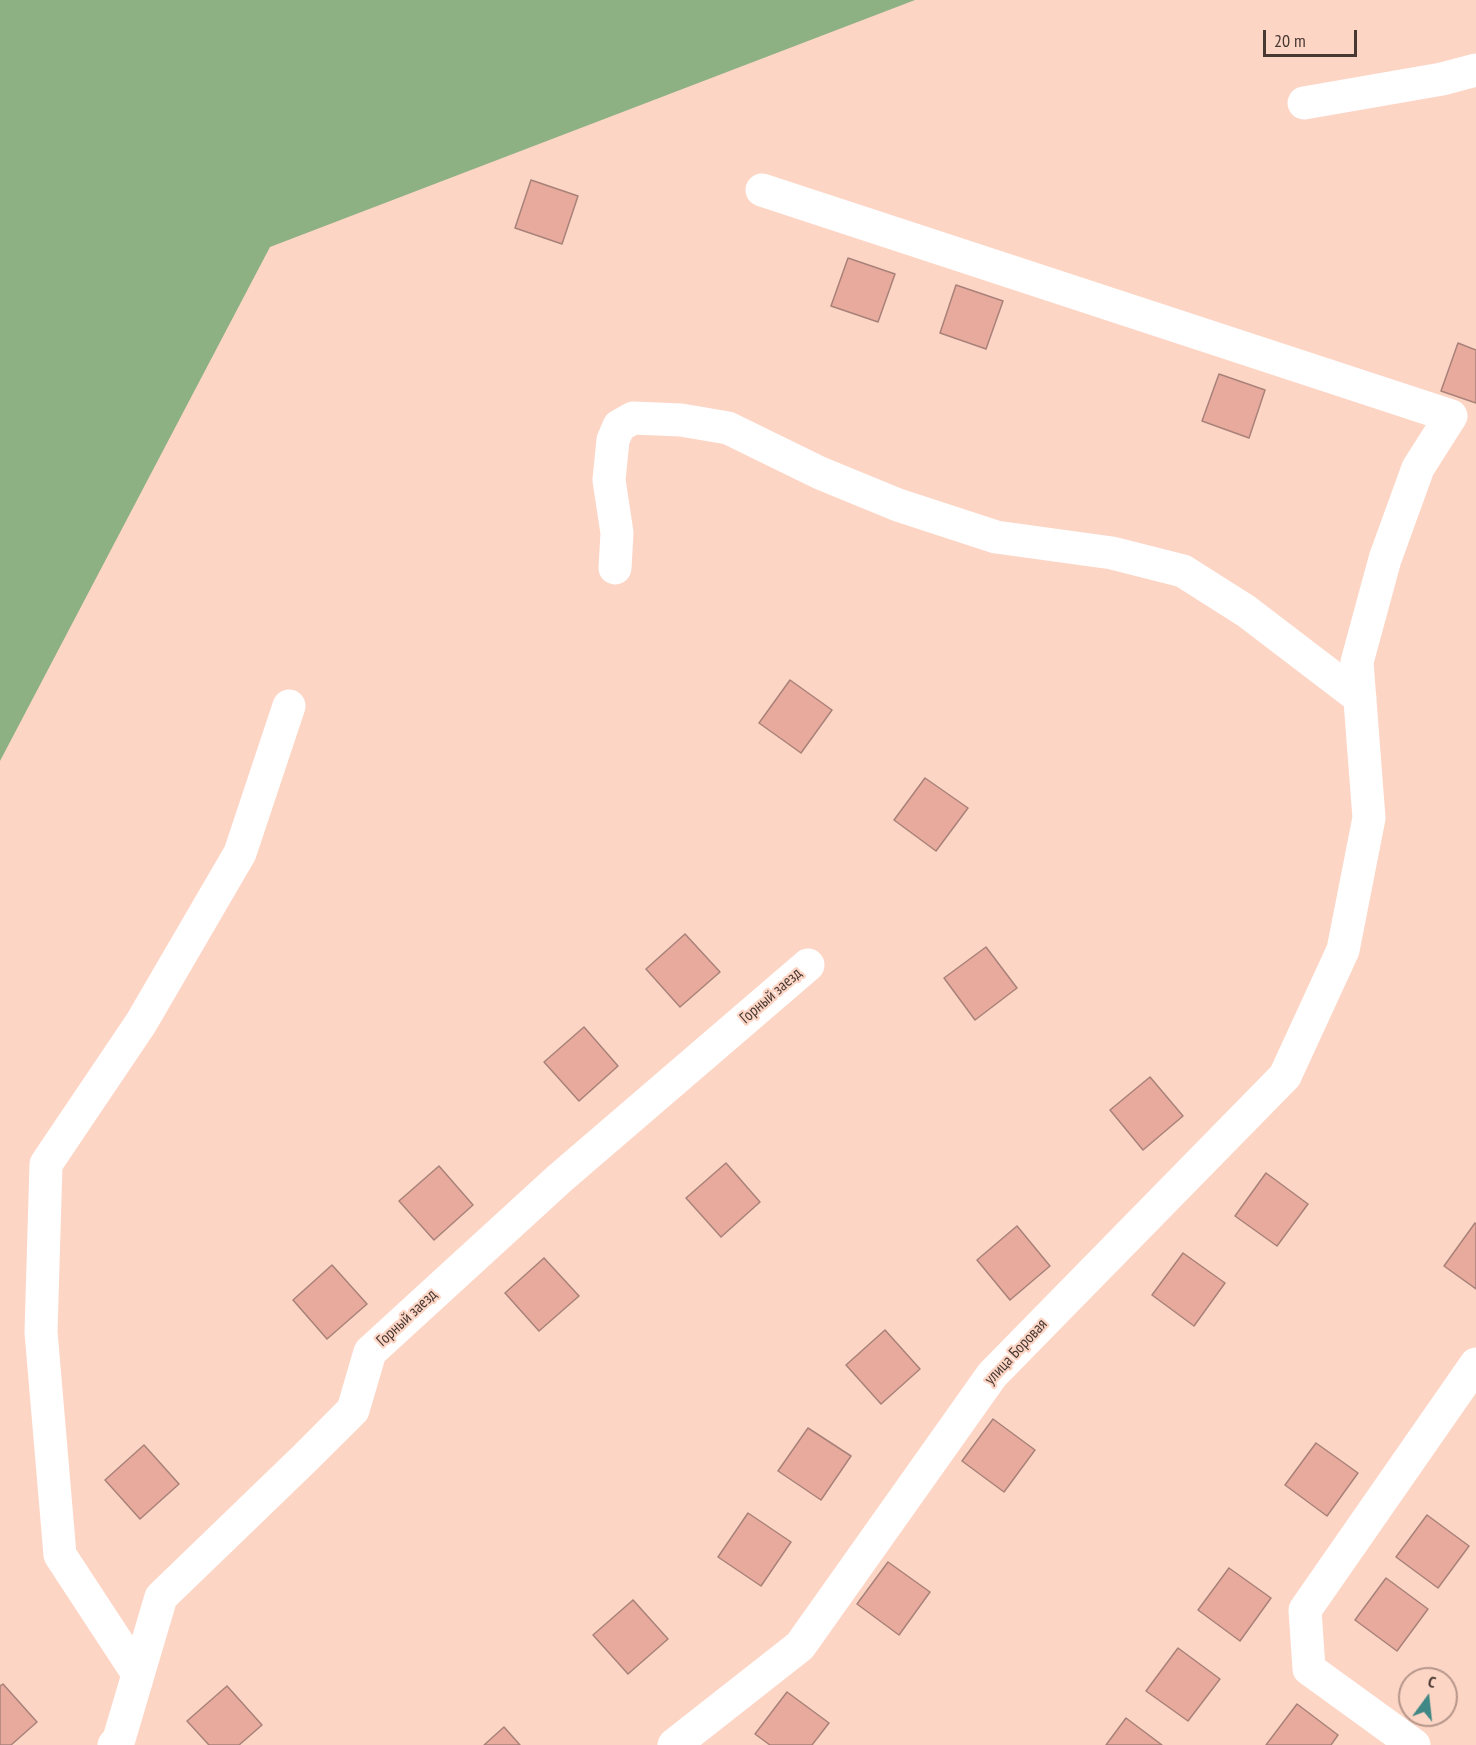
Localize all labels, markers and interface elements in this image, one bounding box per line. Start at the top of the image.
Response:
scale bar [1266,18,1360,56]
text: 20 m [1274,29,1306,52]
street label: Горный заезд [736,964,806,1028]
street label: Горный заезд [373,1285,441,1351]
street label: улица Боровая [981,1315,1051,1389]
north arrow [1398,1667,1458,1727]
text: С [1426,1671,1438,1692]

